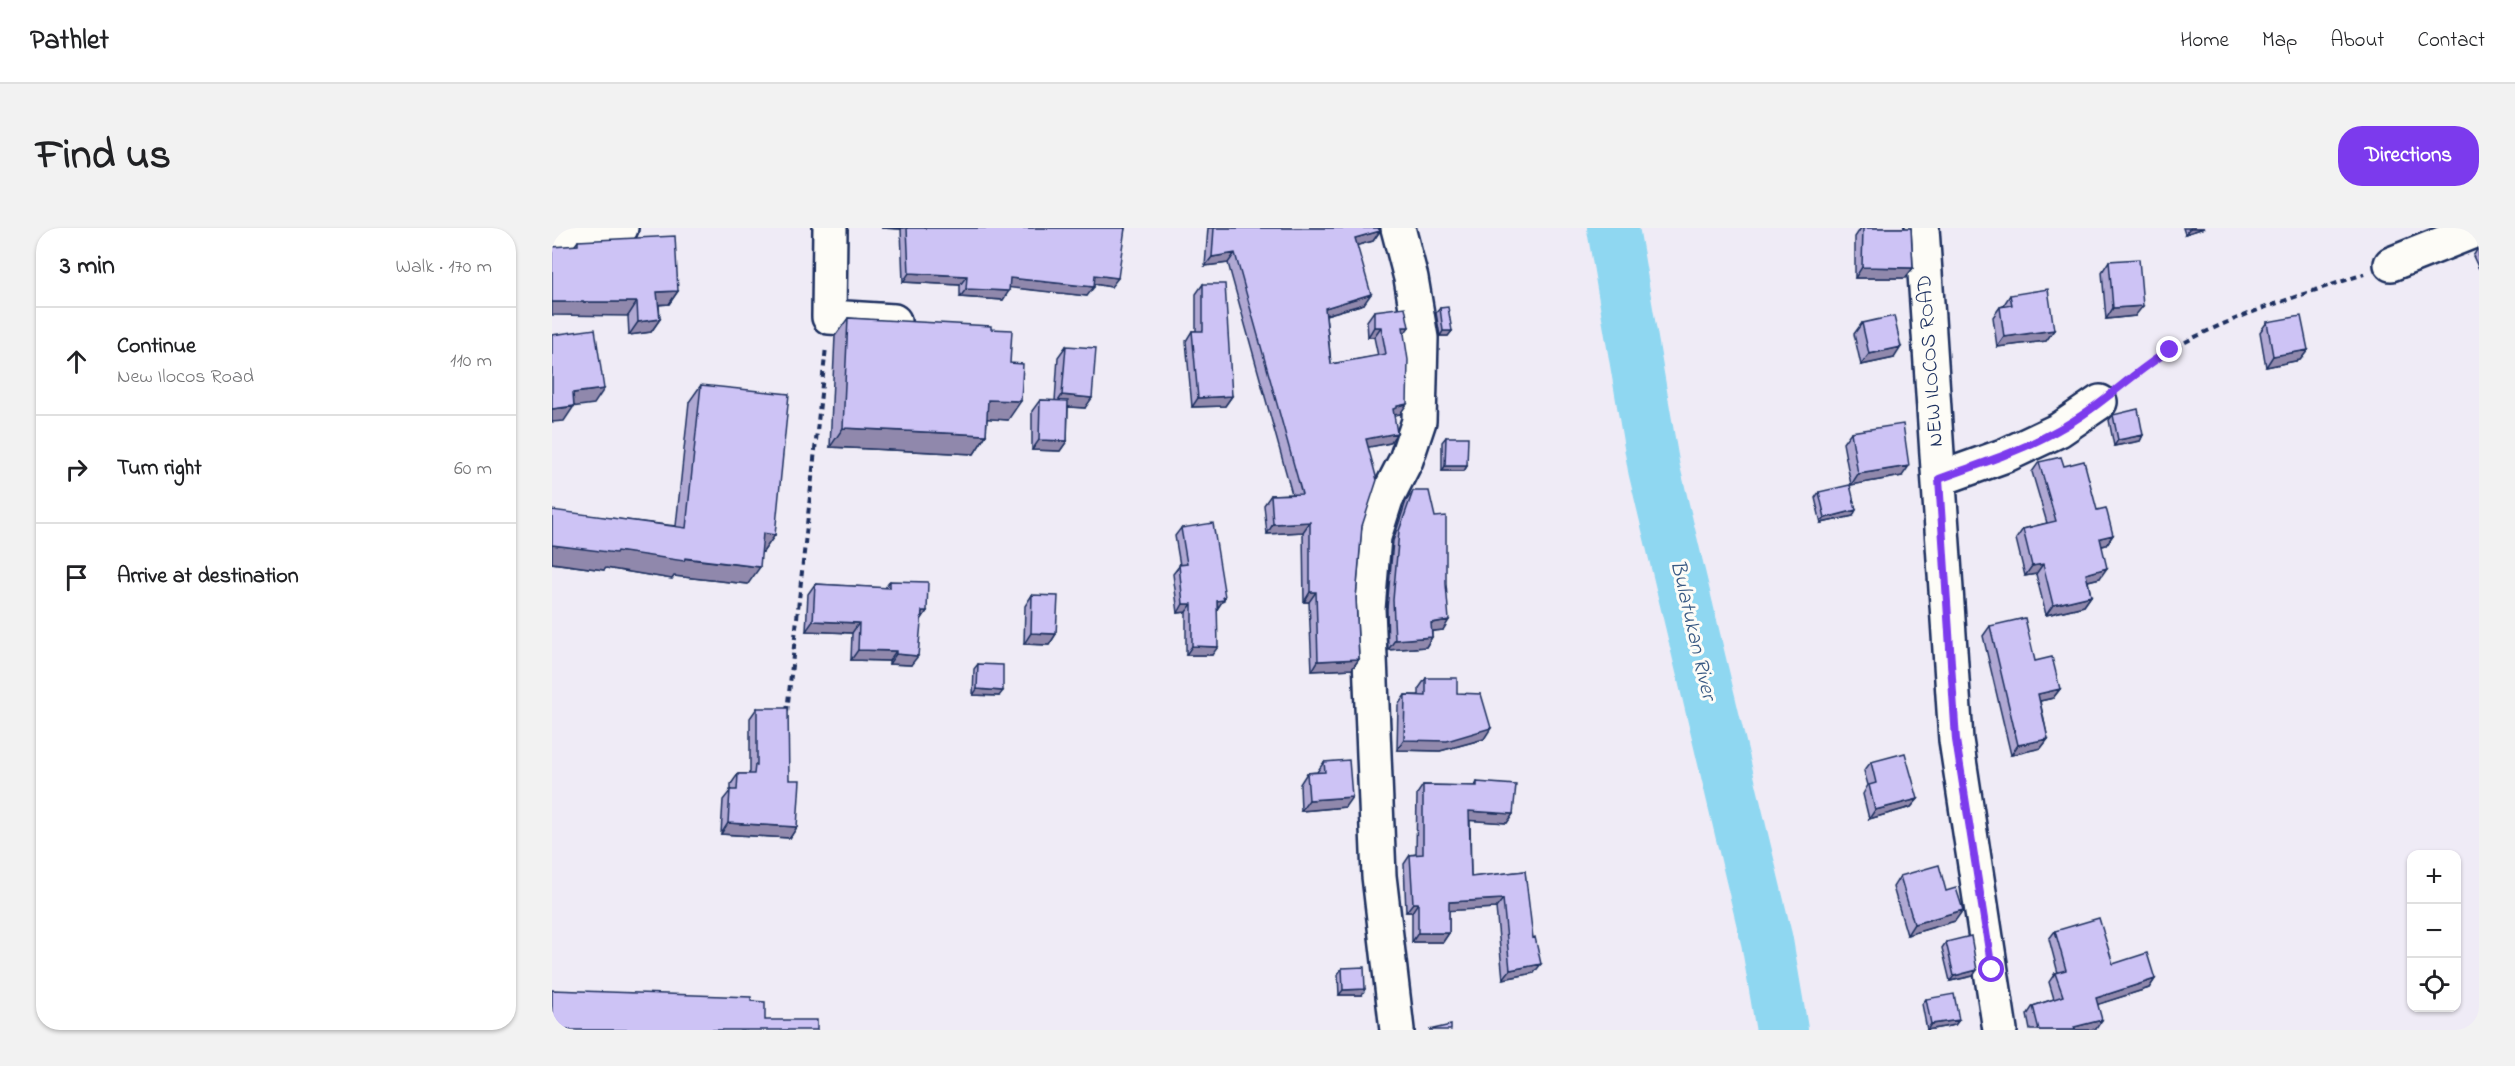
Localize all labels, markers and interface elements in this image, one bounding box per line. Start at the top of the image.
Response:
text: Pathlet [30,21,109,62]
text: Home [2180,26,2229,56]
text: Map [2262,26,2297,56]
text: About [2330,26,2384,56]
text: Contact [2417,26,2485,56]
text: Find us [36,126,171,187]
button: Directions [2338,126,2479,186]
text: 3 min [60,248,115,286]
text: Walk · 170 m [396,253,492,282]
street label: NEW ILOCOS ROAD [1910,274,1952,448]
text: Continue [117,331,196,363]
route end [2156,336,2182,362]
icon: ahead [60,345,93,378]
text: 110 m [450,347,492,376]
text: New Ilocos Road [117,363,254,392]
icon: right [60,453,93,486]
text: Turn right [117,453,202,485]
text: 60 m [454,455,492,484]
water label: Bulatukan River [1660,557,1724,706]
icon: arrive [60,561,93,594]
text: Arrive at destination [117,561,299,593]
map controls [2407,850,2461,1012]
button: + [2407,850,2461,904]
button: − [2407,904,2461,958]
route start [1978,956,2004,982]
button: locate [2407,958,2461,1012]

